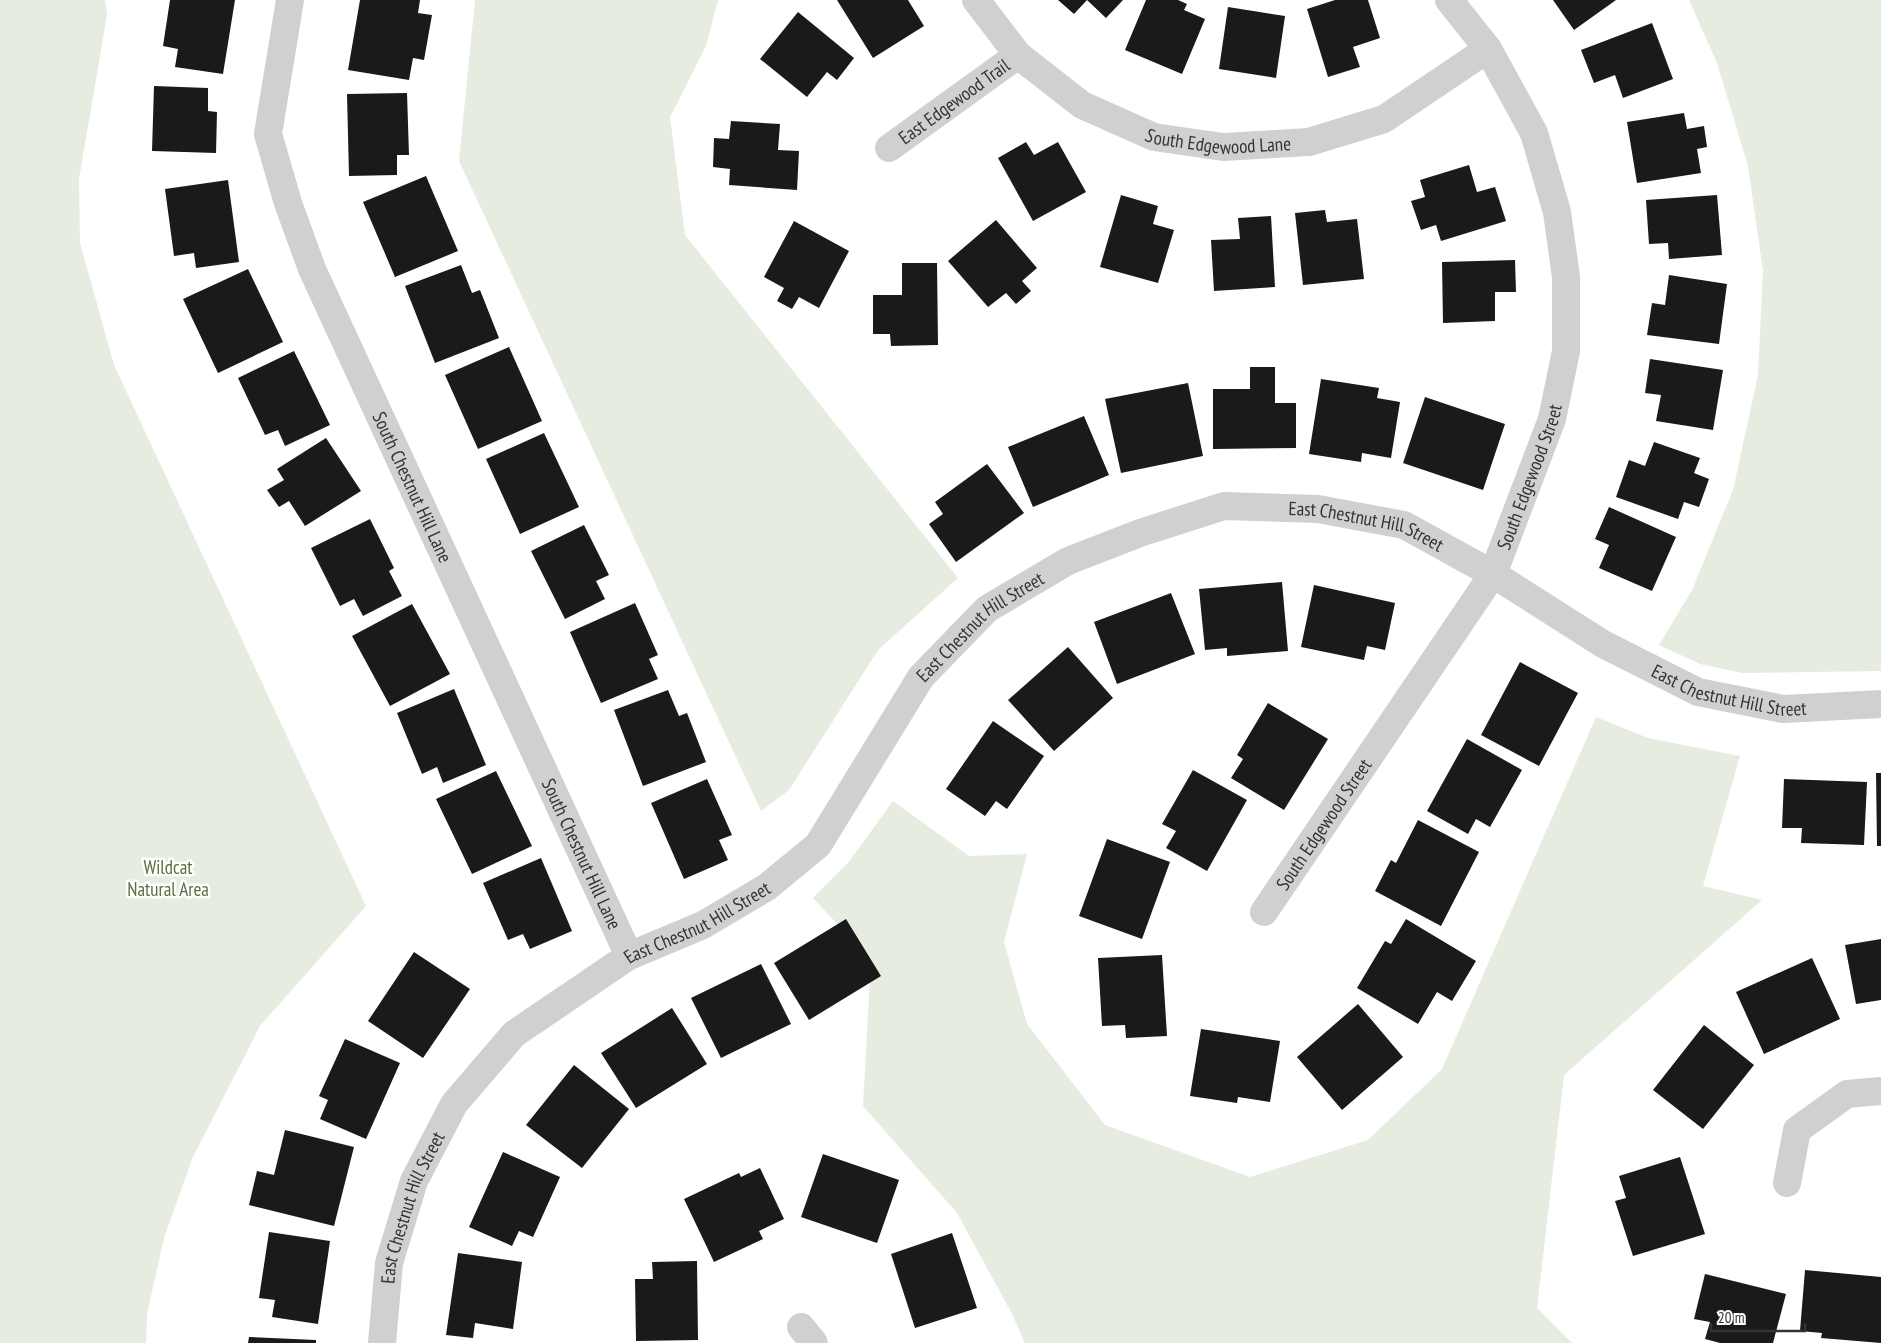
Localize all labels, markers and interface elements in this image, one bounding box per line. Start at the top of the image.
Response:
street label: East Edgewood Trail [894,53,1015,149]
street label: South Edgewood Lane [1142,123,1292,159]
street label: South Edgewood Street [1491,401,1567,553]
street label: South Chestnut Hill Lane [367,408,458,566]
street label: East Chestnut Hill Street [1288,496,1449,557]
street label: East Chestnut Hill Street [911,566,1049,687]
street label: East Chestnut Hill Street [1648,659,1808,721]
street label: South Edgewood Street [1270,753,1377,895]
street label: South Chestnut Hill Lane [537,775,627,933]
park label: Wildcat Natural Area [127,855,209,901]
street label: East Chestnut Hill Street [619,875,775,968]
street label: East Chestnut Hill Street [375,1127,450,1285]
scale bar [1711,1300,1805,1332]
text: 20 m [1718,1308,1744,1327]

